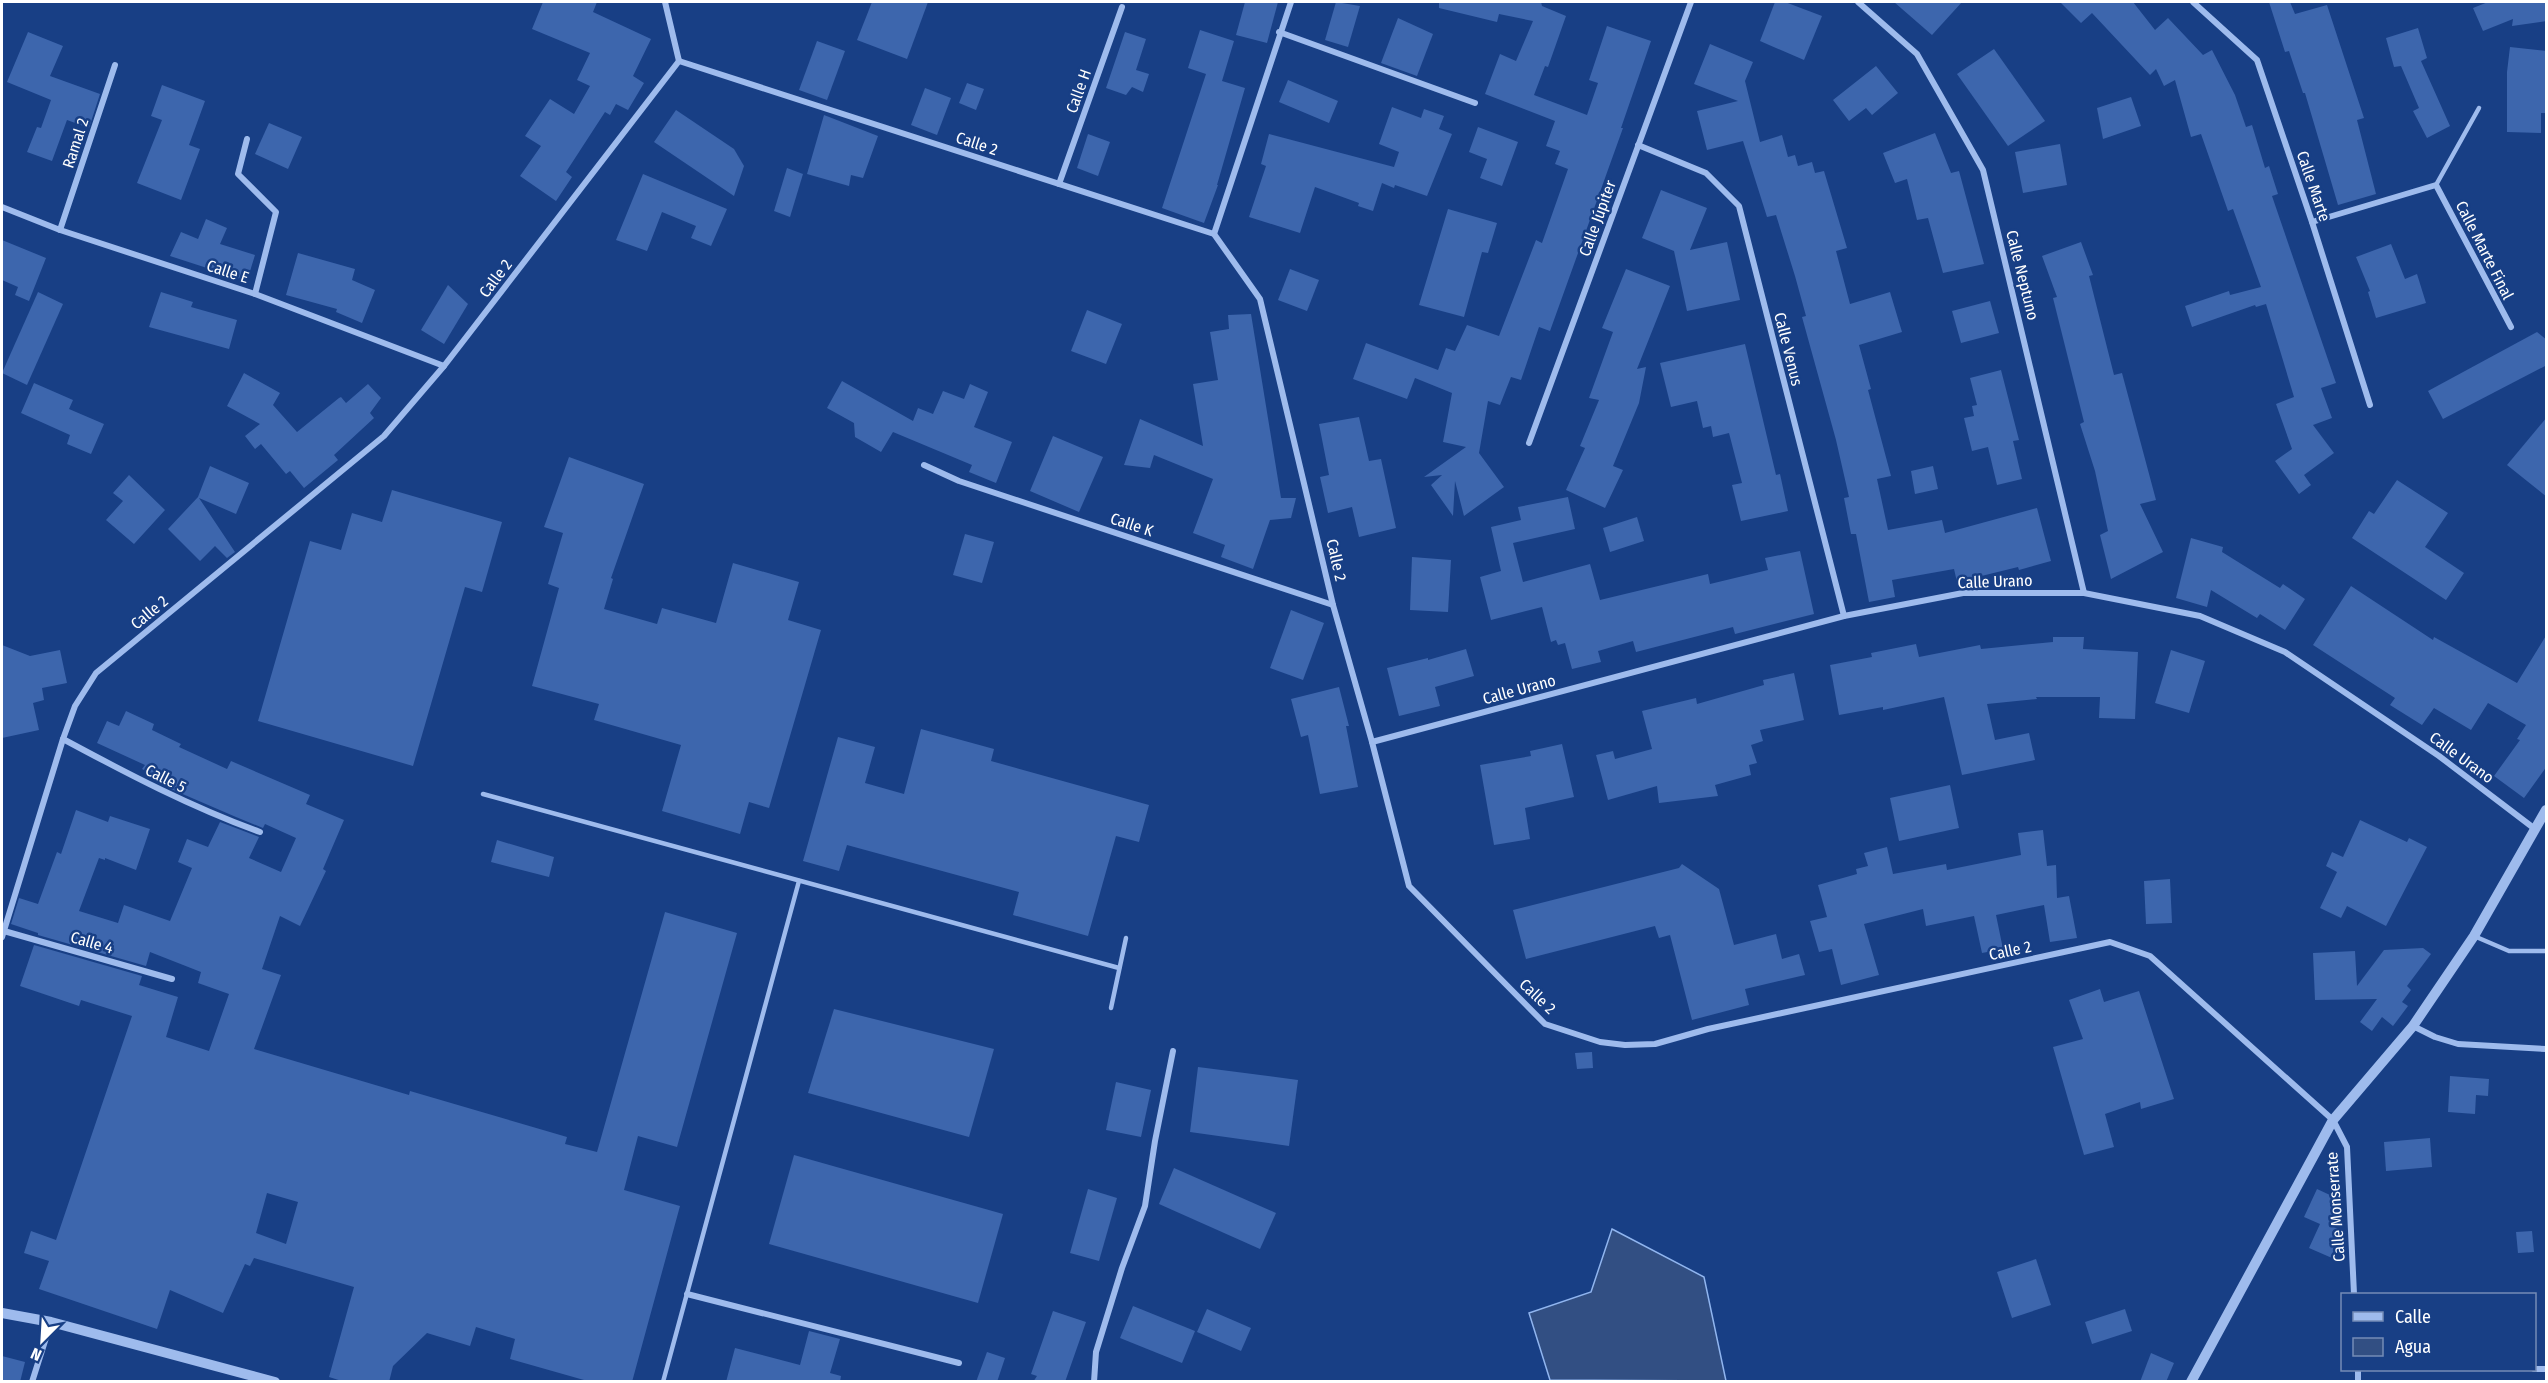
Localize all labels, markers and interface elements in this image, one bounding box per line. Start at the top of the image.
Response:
street label: Calle H [1062,67,1095,116]
street label: Ramal 2 [58,116,92,171]
street label: Calle 2 [954,128,1000,159]
street label: Calle Marte [2293,148,2334,224]
street label: Calle Júpiter [1575,177,1620,259]
street label: Calle Marte Final [2452,198,2518,303]
street label: Calle Neptuno [2002,228,2043,322]
street label: Calle E [204,256,251,287]
street label: Calle 2 [475,256,516,301]
street label: Calle Venus [1770,310,1807,388]
street label: Calle K [1108,509,1156,540]
street label: Calle 2 [1322,537,1351,583]
street label: Calle Urano [1957,571,2033,592]
street label: Calle 2 [127,591,172,633]
street label: Calle Urano [1481,671,1558,708]
street label: Calle Urano [2426,728,2498,787]
street label: Calle 5 [142,760,189,797]
street label: Calle 4 [68,927,116,958]
street label: Calle 2 [1987,937,2033,964]
street label: Calle 2 [1516,975,1560,1018]
street label: Calle Monserrate [2322,1151,2349,1263]
legend [2341,1293,2536,1371]
text: Calle [2395,1306,2431,1328]
north arrow [12,1311,72,1371]
text: Agua [2395,1336,2431,1358]
text: N [28,1344,44,1365]

